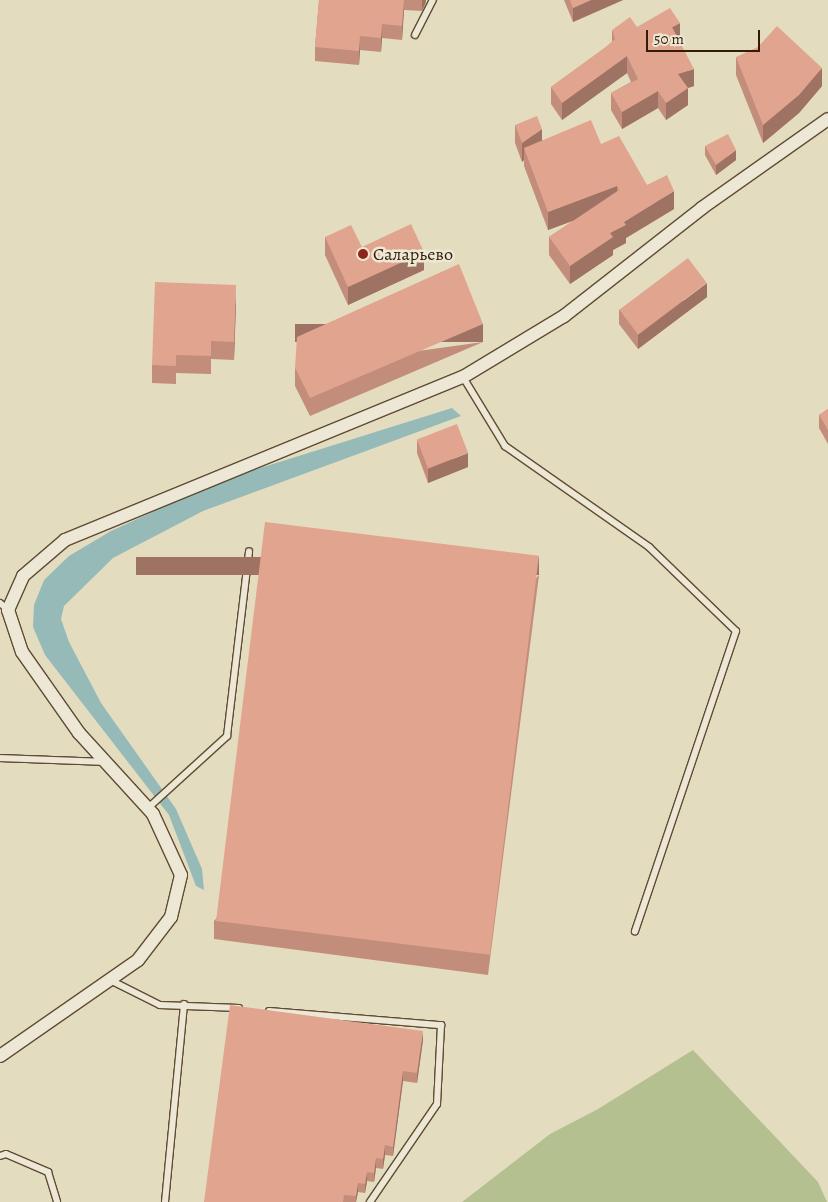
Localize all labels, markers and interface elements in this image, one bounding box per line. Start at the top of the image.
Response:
scale bar [648,20,762,52]
text: 50 m [654,29,684,49]
place label: Саларьево [373,243,453,265]
marker: Саларьево [357,248,369,260]

